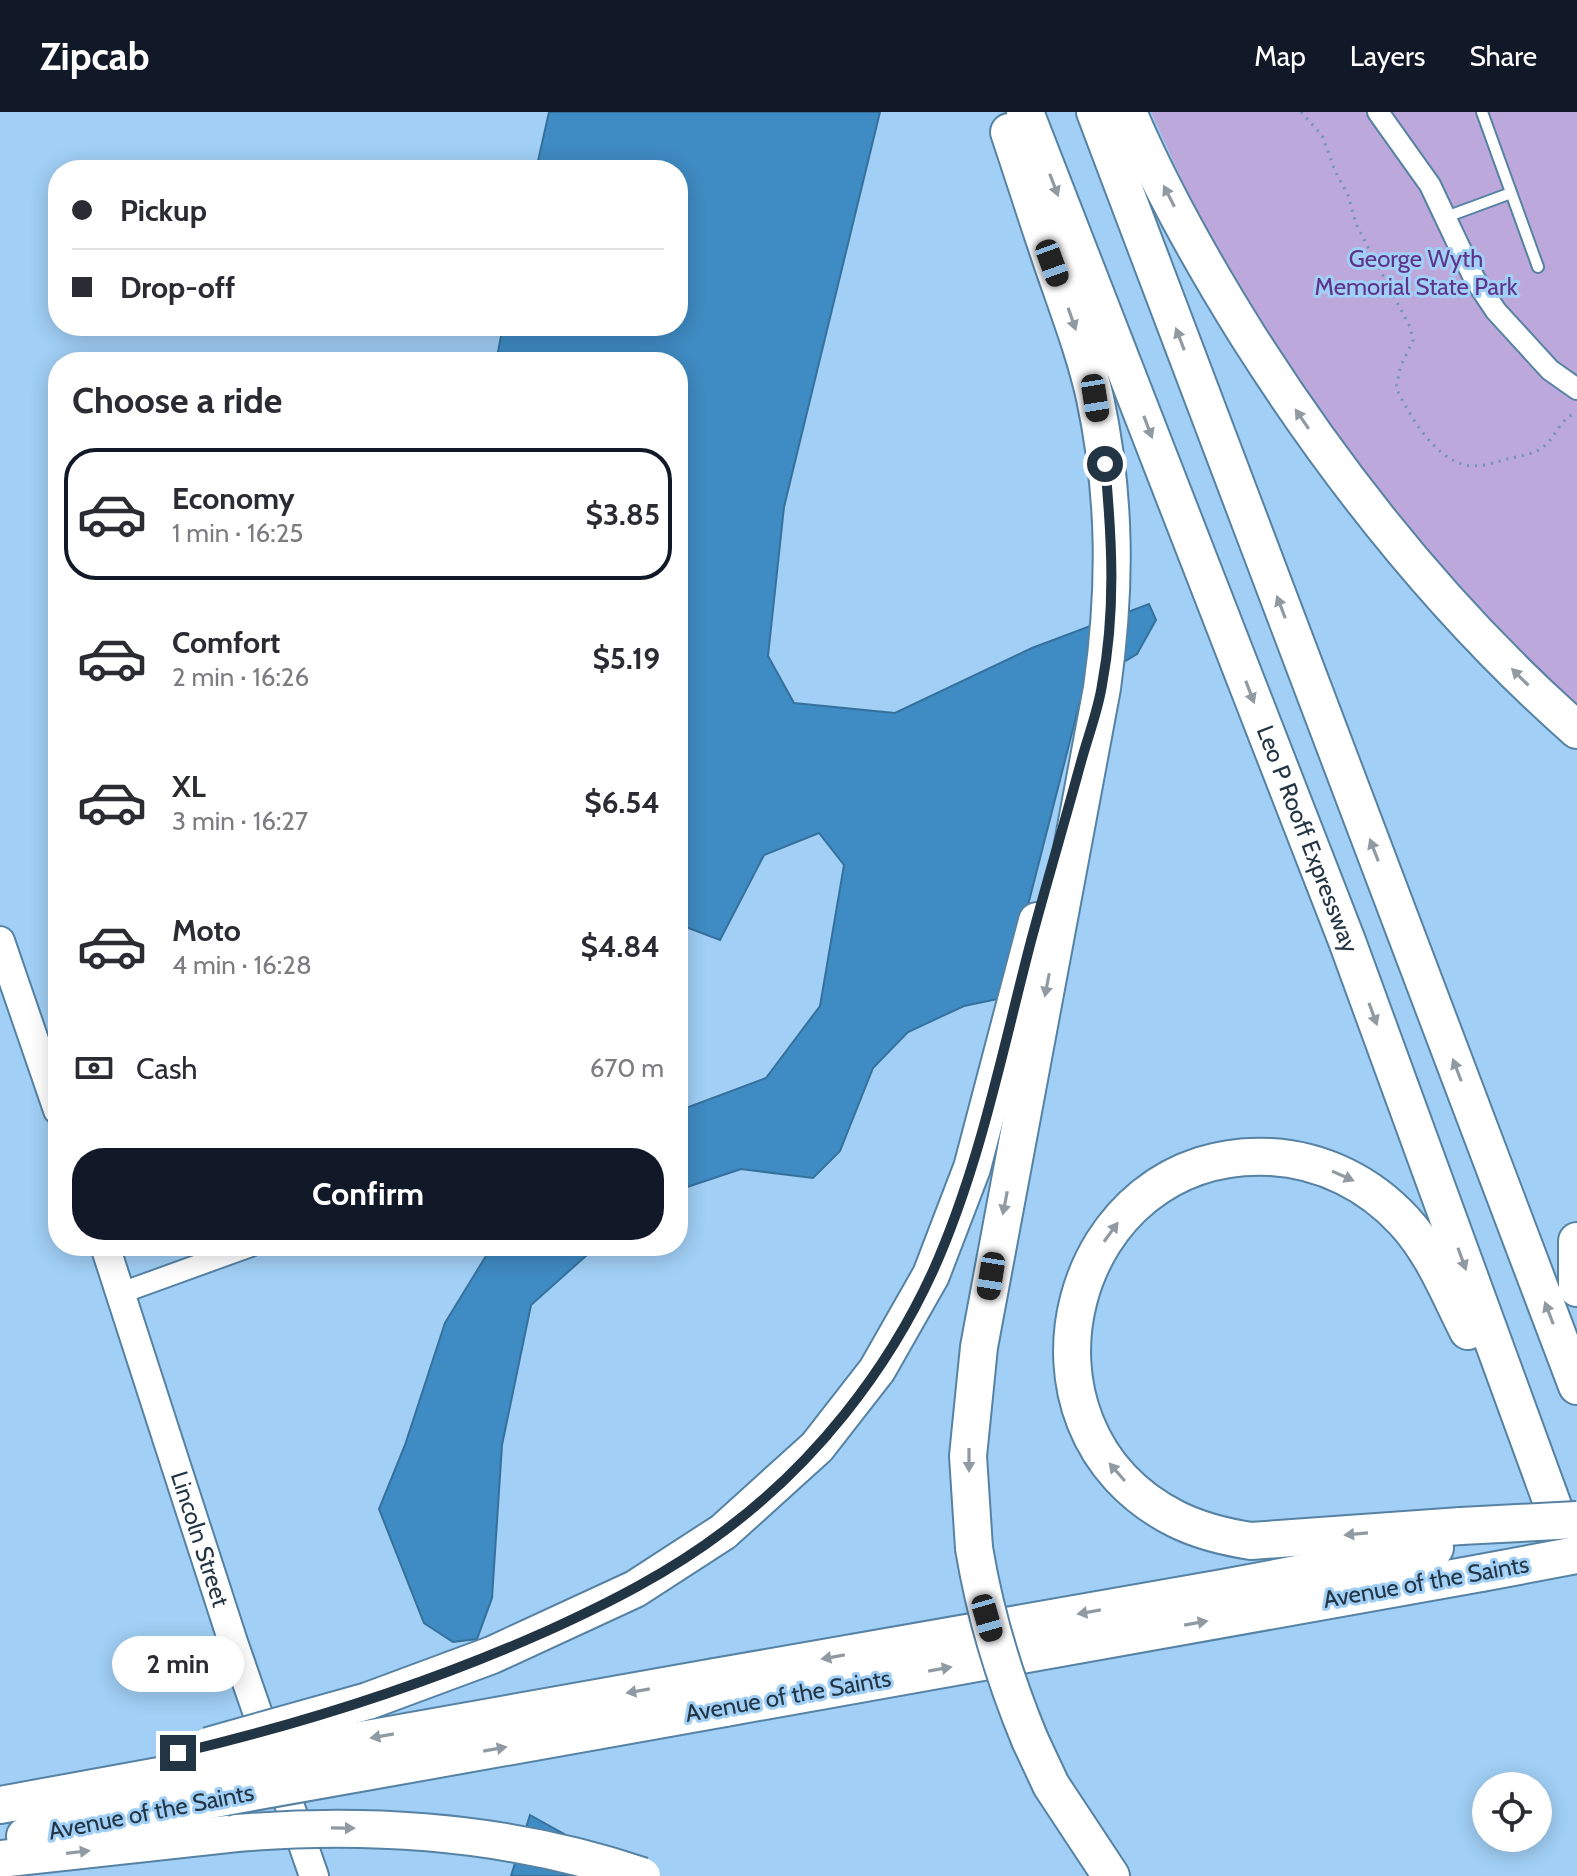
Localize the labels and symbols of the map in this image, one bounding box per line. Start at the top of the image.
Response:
one-way arrow [1047,173,1060,197]
one-way arrow [1162,185,1175,208]
car [1033,236,1071,290]
park label: George Wyth Memorial State Park [1315,244,1518,301]
one-way arrow [1066,307,1078,331]
one-way arrow [1174,327,1186,351]
car [1079,372,1111,424]
one-way arrow [1295,408,1310,429]
one-way arrow [1142,415,1155,439]
route start [1087,446,1123,482]
one-way arrow [1274,595,1287,619]
one-way arrow [1511,668,1530,687]
one-way arrow [1244,680,1257,704]
street label: Leo P Rooff Expressway [1251,721,1365,957]
one-way arrow [1367,838,1380,862]
one-way arrow [1040,973,1052,998]
one-way arrow [1367,1003,1380,1027]
one-way arrow [1450,1058,1463,1082]
one-way arrow [1331,1169,1355,1183]
one-way arrow [999,1190,1011,1215]
one-way arrow [1102,1222,1118,1242]
one-way arrow [1456,1247,1469,1271]
car [975,1250,1007,1302]
one-way arrow [1542,1301,1555,1325]
one-way arrow [963,1448,975,1473]
one-way arrow [1108,1462,1126,1482]
street label: Lincoln Street [165,1468,236,1610]
one-way arrow [1343,1528,1368,1541]
street label: Avenue of the Saints [1321,1549,1531,1614]
car [969,1592,1005,1644]
one-way arrow [1076,1606,1101,1618]
one-way arrow [1184,1616,1209,1628]
callout: 2 min [112,1637,244,1693]
one-way arrow [820,1651,845,1663]
one-way arrow [928,1662,953,1674]
street label: Avenue of the Saints [683,1663,893,1728]
one-way arrow [625,1685,650,1697]
one-way arrow [369,1730,394,1743]
route end [160,1735,196,1771]
one-way arrow [483,1742,508,1754]
street label: Avenue of the Saints [46,1777,256,1846]
one-way arrow [331,1822,356,1834]
one-way arrow [66,1845,91,1858]

